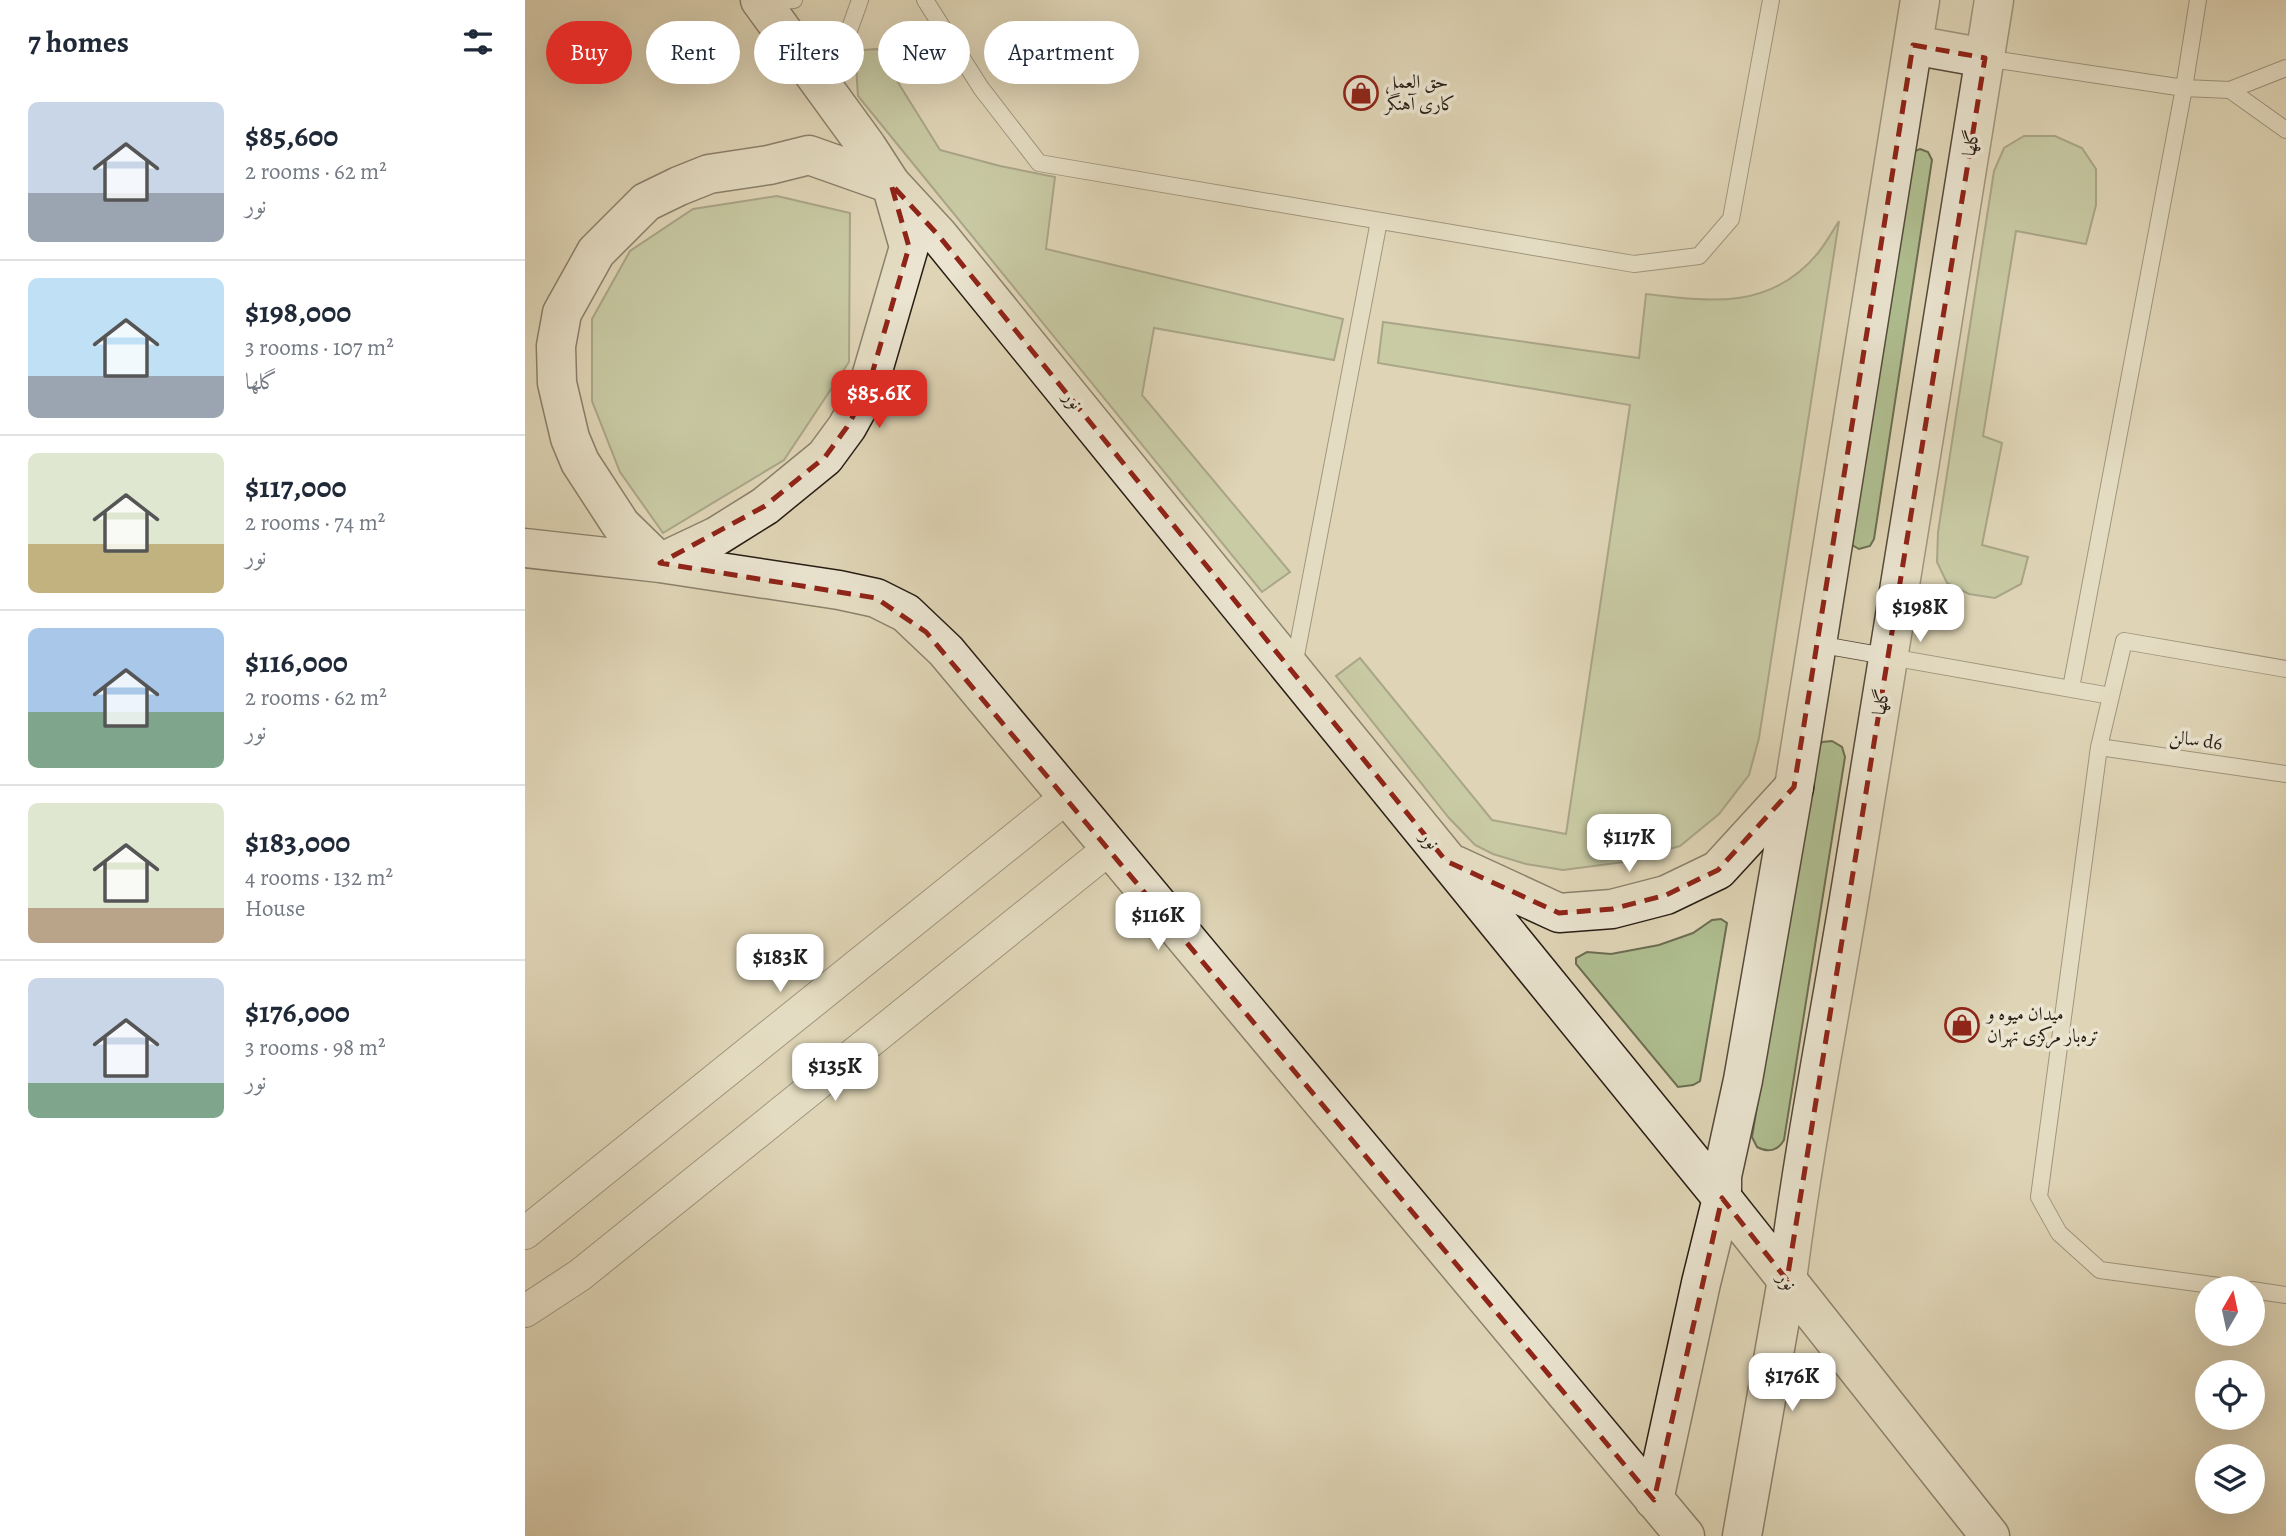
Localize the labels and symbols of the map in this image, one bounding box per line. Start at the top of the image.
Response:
place label: حق العمل کاری آهنگر [1383,69,1455,117]
shop icon: حق العمل کاری آهنگر [1342,74,1380,112]
street label: گلها [1956,128,1986,158]
pin: $85.6K [822,370,936,430]
street label: نور [1056,383,1089,415]
pin: $198K [1871,584,1969,644]
street label: گلها [1866,687,1896,717]
street label: سالن d6 [2168,723,2224,757]
pin: $117K [1580,814,1678,874]
street label: نور [1413,823,1446,855]
pin: $116K [1109,892,1207,952]
pin: $183K [731,934,829,994]
place label: میدان میوه و تره‌بار مرکزی تهران [1985,1001,2099,1049]
shop icon: میدان میوه و تره‌بار مرکزی تهران [1943,1006,1981,1044]
pin: $135K [786,1044,884,1103]
street label: نور [1770,1264,1803,1296]
north arrow [2195,1276,2265,1346]
pin: $176K [1743,1354,1841,1413]

